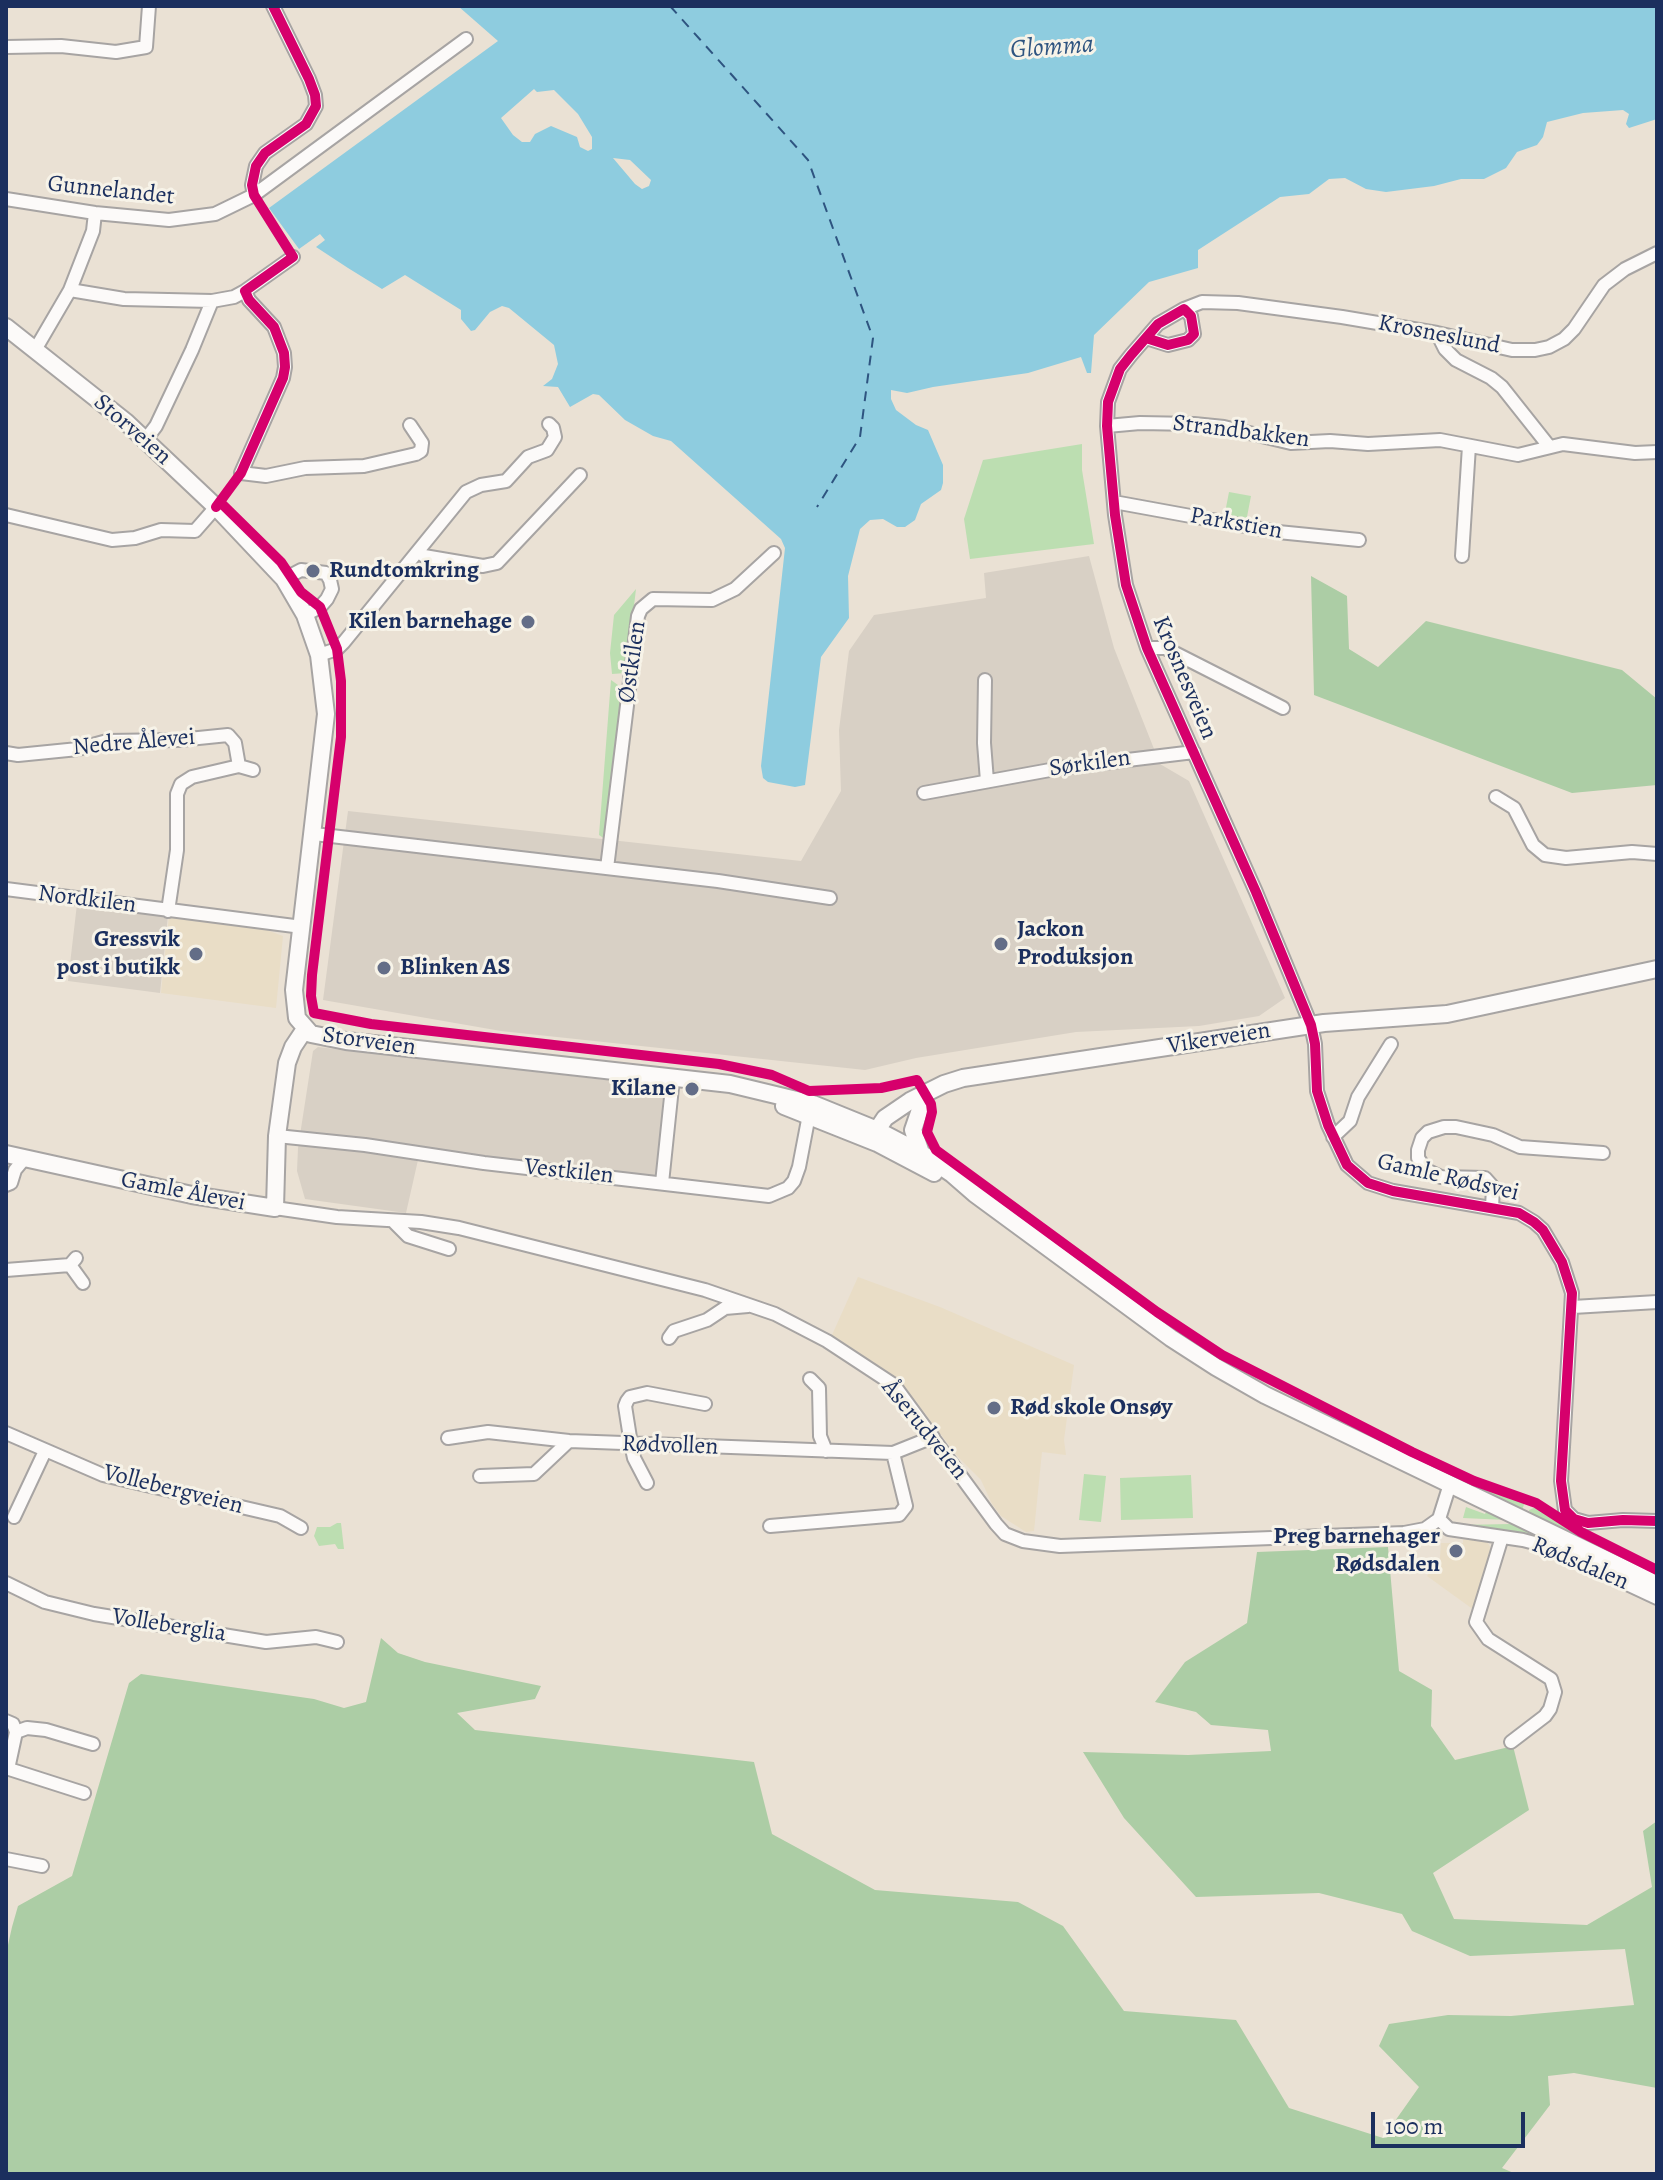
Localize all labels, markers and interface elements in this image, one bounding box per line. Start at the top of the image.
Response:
water label: Glomma [1009,30,1095,66]
street label: Gunnelandet [46,170,176,212]
street label: Krosneslund [1375,309,1503,361]
street label: Storveien [87,388,177,472]
street label: Strandbakken [1171,409,1311,455]
street label: Parkstien [1188,502,1284,546]
place label: Rundtomkring [329,557,479,585]
marker: Rundtomkring [304,562,322,580]
place label: Kilen barnehage [348,608,512,636]
street label: Krosnesveien [1145,612,1223,744]
marker: Kilen barnehage [519,613,537,631]
street label: Østkilen [613,619,653,705]
street label: Nedre Ålevei [72,723,196,763]
street label: Sørkilen [1047,744,1133,784]
street label: Nordkilen [36,880,138,920]
place label: Jackon Produksjon [1017,916,1133,972]
place label: Gressvik post i butikk [56,926,180,982]
marker: Jackon Produksjon [992,935,1010,953]
marker: Gressvik post i butikk [187,945,205,963]
place label: Blinken AS [400,954,511,982]
marker: Blinken AS [375,959,393,977]
street label: Vikerveien [1165,1017,1273,1061]
street label: Storveien [321,1021,417,1063]
place label: Kilane [611,1075,676,1103]
marker: Kilane [683,1080,701,1098]
street label: Gamle Rødsvei [1374,1148,1522,1208]
street label: Vestkilen [523,1153,615,1191]
street label: Gamle Ålevei [118,1166,248,1218]
street label: Åserudveien [875,1374,973,1486]
place label: Rød skole Onsøy [1010,1394,1172,1422]
marker: Rød skole Onsøy [985,1399,1003,1417]
street label: Rødvollen [621,1430,719,1462]
street label: Vollebergveien [100,1459,246,1521]
place label: Preg barnehager Rødsdalen [1273,1523,1440,1579]
street label: Rødsdalen [1527,1531,1633,1597]
marker: Preg barnehager Rødsdalen [1447,1542,1465,1560]
street label: Volleberglia [110,1603,228,1649]
scale bar [1375,2096,1529,2146]
text: 100 m [1385,2110,1444,2142]

